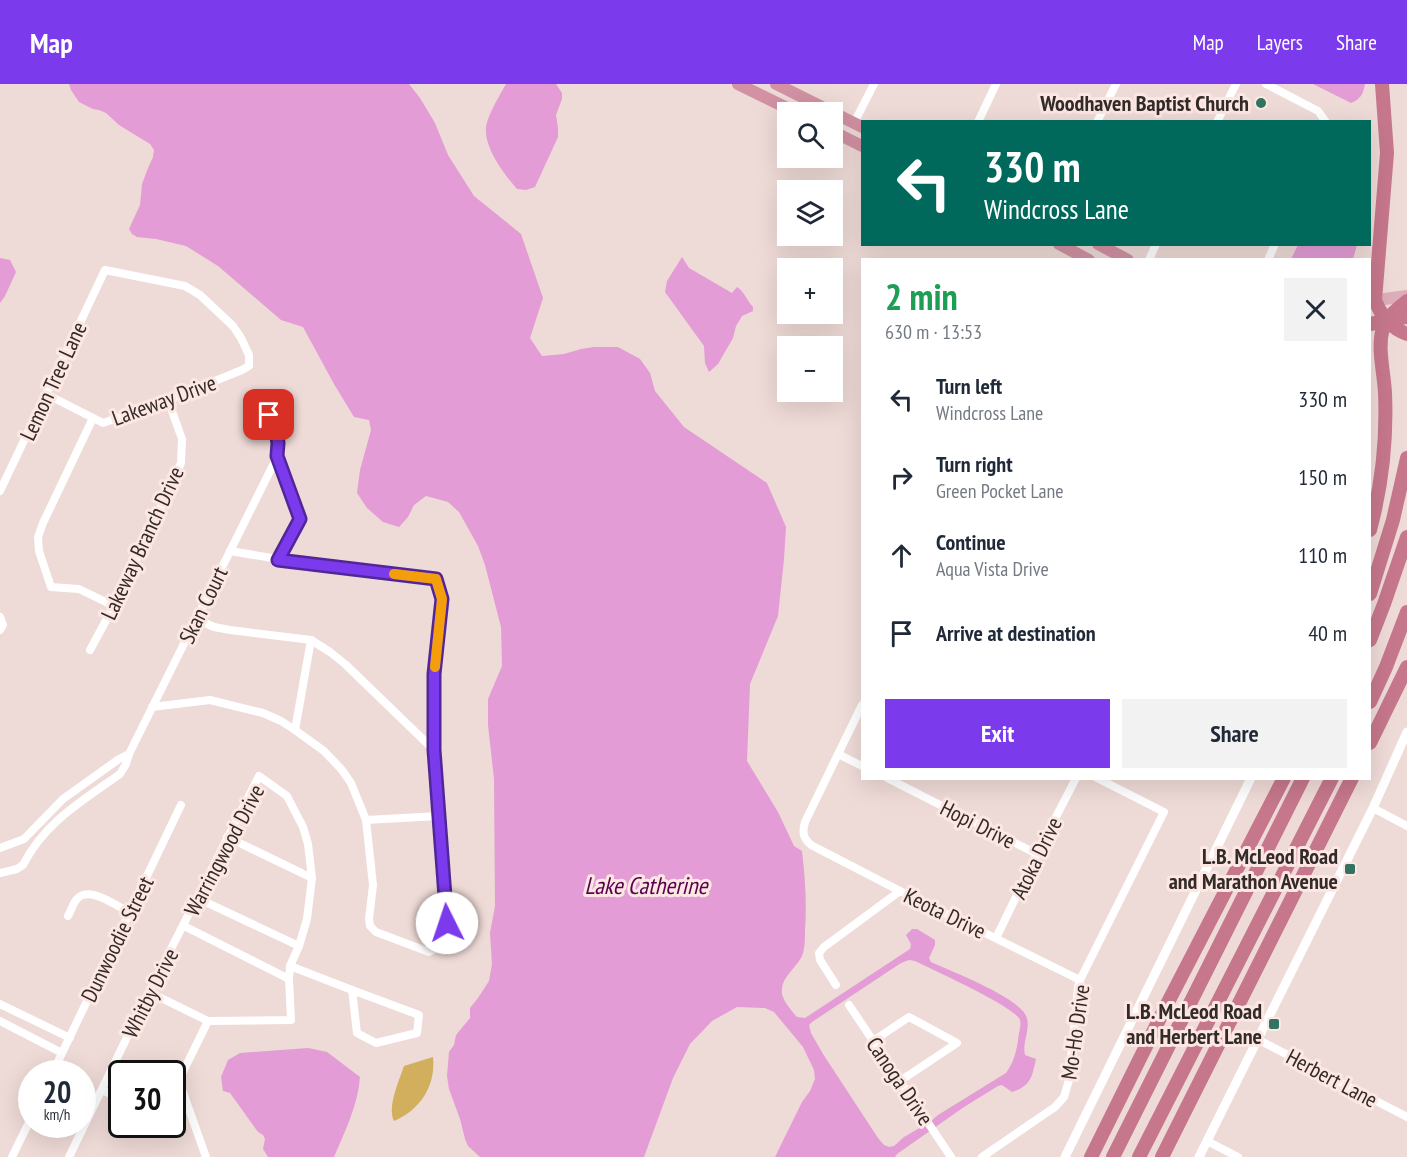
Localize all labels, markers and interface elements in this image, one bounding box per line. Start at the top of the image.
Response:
text: Map [30,24,73,61]
text: Map [1193,29,1224,56]
text: Layers [1257,29,1303,56]
text: Share [1336,29,1377,56]
place label: Woodhaven Baptist Church [1039,89,1249,117]
marker: Woodhaven Baptist Church [1254,96,1268,110]
map controls [777,102,843,402]
button: search [777,102,843,168]
text: 330 m [984,139,1081,194]
icon: left [885,144,963,222]
button: layers [777,180,843,246]
text: Windcross Lane [984,192,1129,226]
button: + [777,258,843,324]
text: 2 min [885,273,958,320]
button: close [1284,278,1347,341]
street label: Lemon Tree Lane [13,317,93,445]
text: 630 m · 13:53 [885,319,982,345]
button: − [777,336,843,402]
street label: Lakeway Drive [108,368,220,432]
text: Turn left [936,372,1002,400]
icon: left [885,383,918,416]
text: 330 m [1298,385,1347,413]
pin [243,389,294,440]
icon: arrive [252,398,285,431]
text: Windcross Lane [936,400,1043,426]
text: Turn right [936,450,1013,478]
icon: right [885,461,918,494]
street label: Lakeway Branch Drive [94,462,190,624]
text: 150 m [1298,463,1347,491]
text: Green Pocket Lane [936,478,1064,504]
text: Continue [936,528,1006,556]
icon: ahead [885,539,918,572]
text: 110 m [1298,541,1347,569]
text: Aqua Vista Drive [936,556,1049,582]
street label: Skan Court [172,562,234,648]
icon: arrive [885,617,918,650]
text: Arrive at destination [936,619,1096,647]
text: 40 m [1308,619,1347,647]
button: Exit [885,699,1110,768]
button: Share [1122,699,1347,768]
street label: Warringwood Drive [178,780,270,920]
street label: Hopi Drive [936,793,1020,855]
street label: Atoka Drive [1004,813,1068,903]
place label: L.B. McLeod Road and Marathon Avenue [1169,842,1338,895]
marker: L.B. McLeod Road and Marathon Avenue [1343,862,1357,876]
water label: Lake Catherine [585,870,710,901]
street label: Dunwoodie Street [75,872,159,1006]
street label: Keota Drive [899,881,991,945]
position arrow [415,891,479,955]
street label: Whitby Drive [116,943,184,1043]
street label: Mo-Ho Drive [1054,983,1096,1081]
place label: L.B. McLeod Road and Herbert Lane [1126,997,1262,1050]
marker: L.B. McLeod Road and Herbert Lane [1267,1017,1281,1031]
street label: Canoga Drive [860,1031,940,1131]
street label: Herbert Lane [1282,1042,1382,1114]
speed limit sign: 30 [108,1060,186,1138]
text: 20 [43,1072,71,1111]
text: km/h [44,1105,70,1124]

